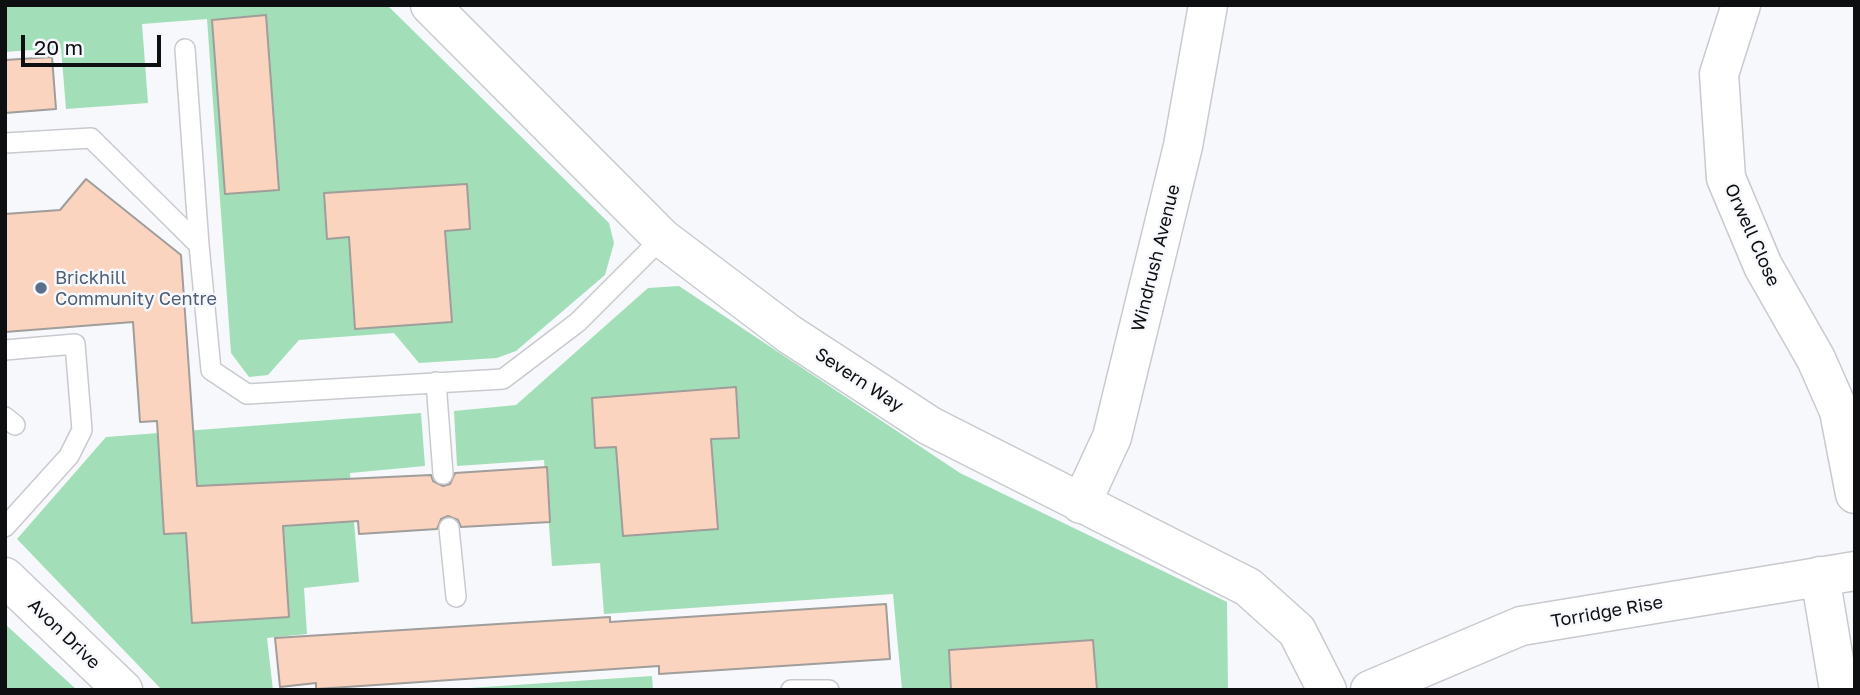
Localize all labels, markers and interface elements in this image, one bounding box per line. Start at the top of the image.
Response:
scale bar [24,21,164,65]
text: 20 m [34,34,83,60]
street label: Orwell Close [1720,180,1784,290]
street label: Windrush Avenue [1127,182,1185,334]
place label: Brickhill Community Centre [55,267,217,310]
marker: Brickhill Community Centre [33,280,49,296]
street label: Severn Way [811,343,907,417]
street label: Torridge Rise [1549,592,1665,632]
street label: Avon Drive [24,594,104,674]

